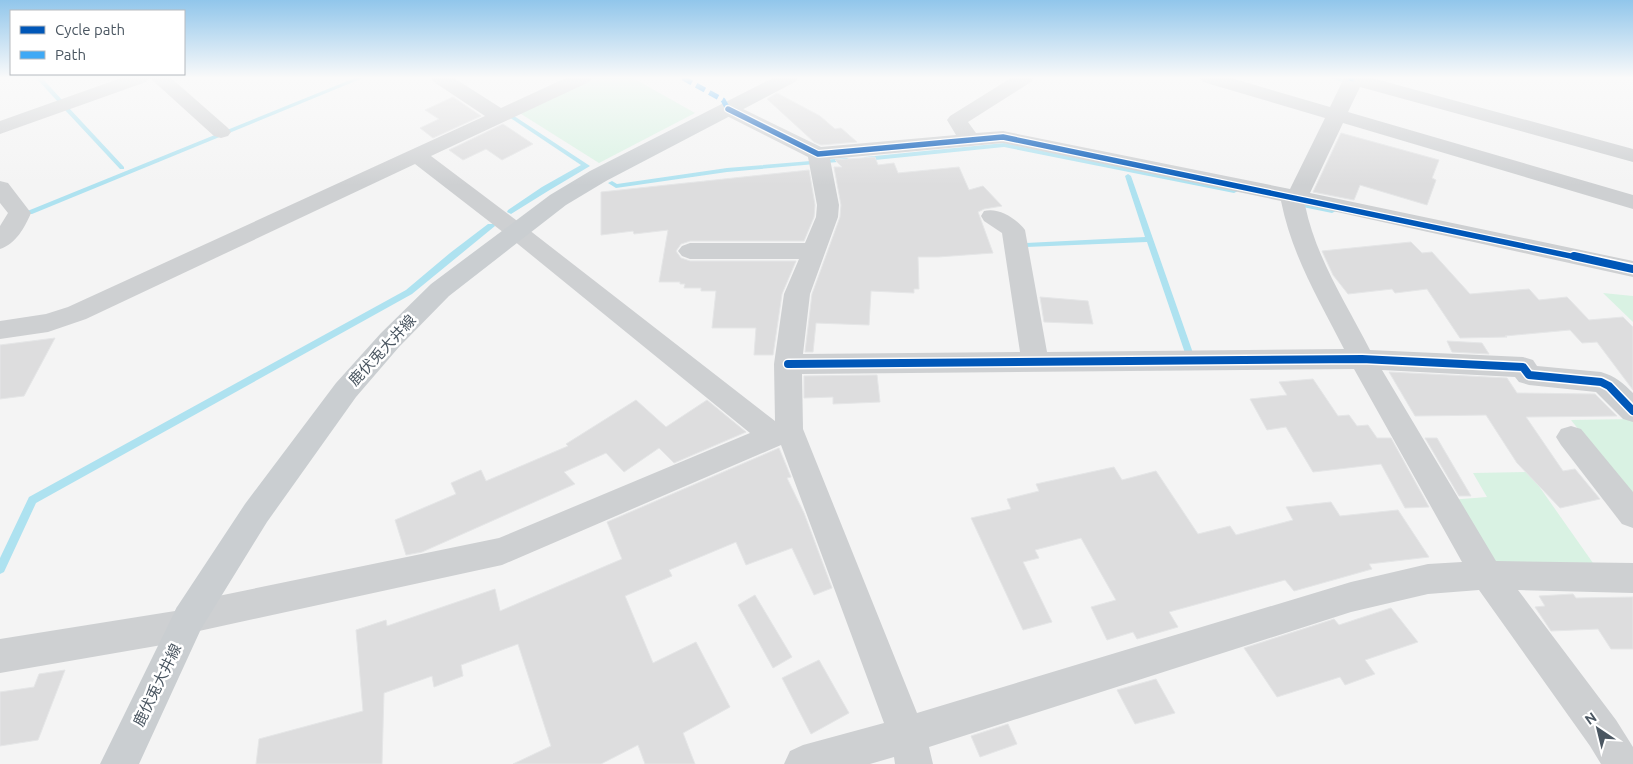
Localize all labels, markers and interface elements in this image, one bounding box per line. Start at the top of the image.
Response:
legend [10,10,185,75]
text: Cycle path [55,21,125,38]
text: Path [55,46,86,63]
street label: 鹿伏兎大井線 [345,311,419,389]
street label: 鹿伏兎大井線 [130,641,184,729]
north arrow [1573,704,1623,754]
text: N [1582,709,1599,728]

